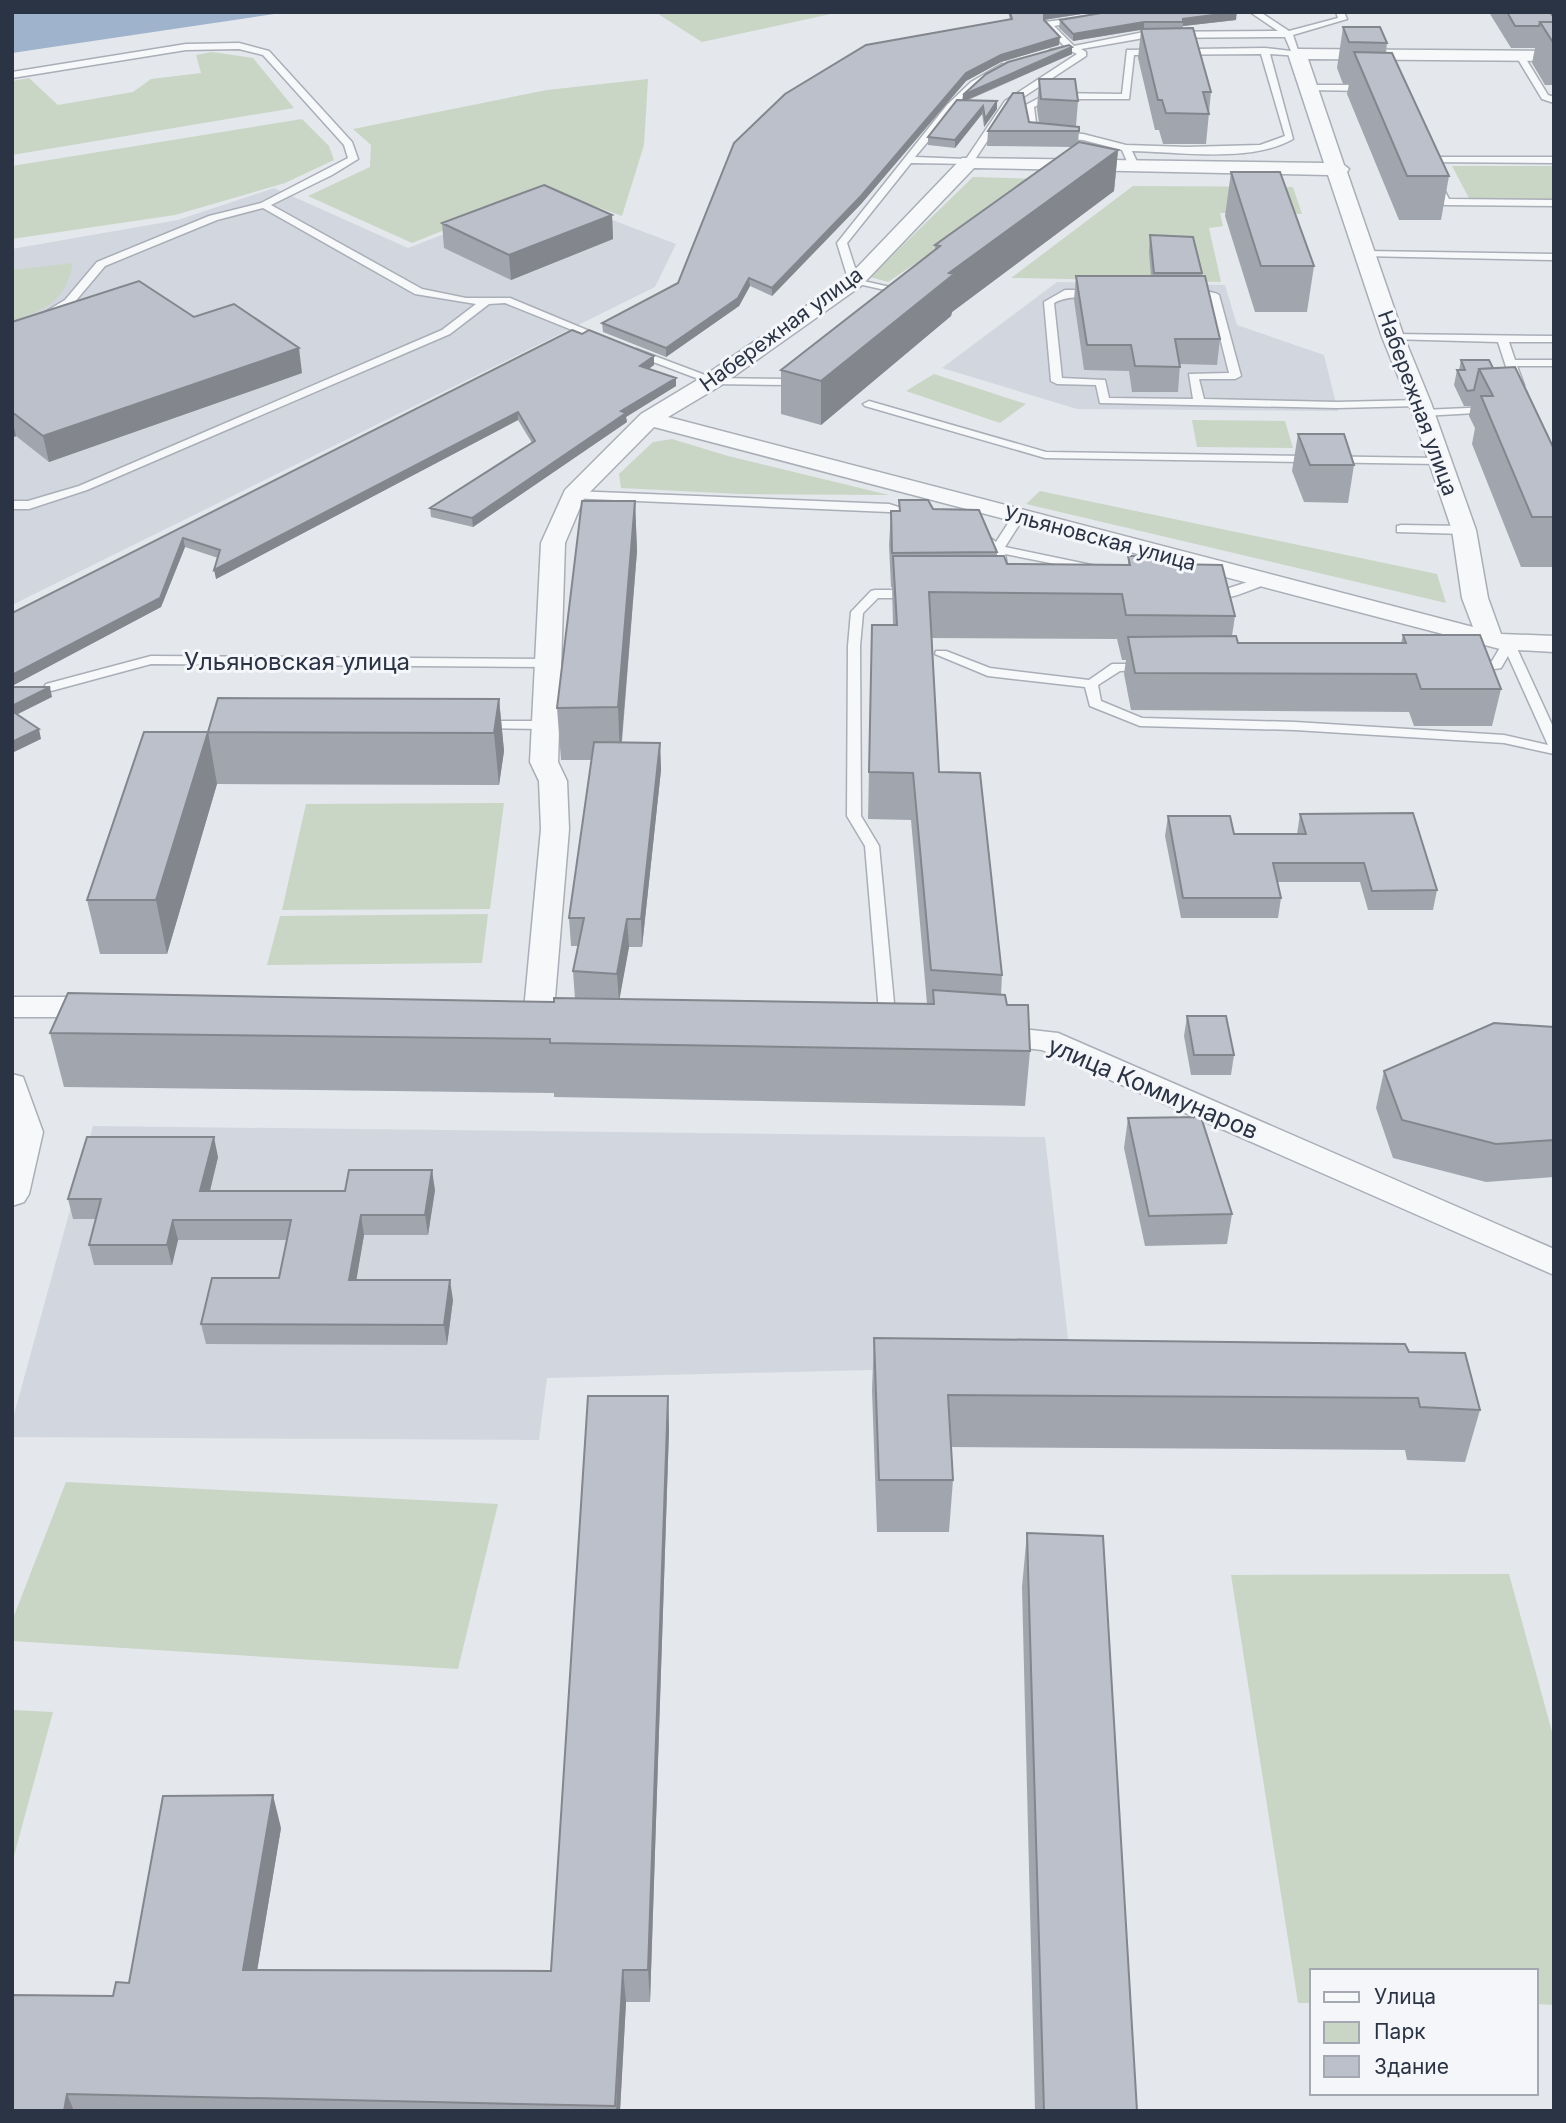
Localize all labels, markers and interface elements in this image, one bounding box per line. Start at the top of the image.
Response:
street label: Набережная улица [695,262,867,396]
street label: Набережная улица [1373,307,1463,499]
street label: Ульяновская улица [1001,500,1199,576]
street label: Ульяновская улица [184,647,410,676]
street label: улица Коммунаров [1044,1031,1262,1145]
legend [1310,1969,1538,2095]
text: Улица [1374,1984,1436,2009]
text: Парк [1374,2019,1426,2044]
text: Здание [1374,2054,1449,2079]

